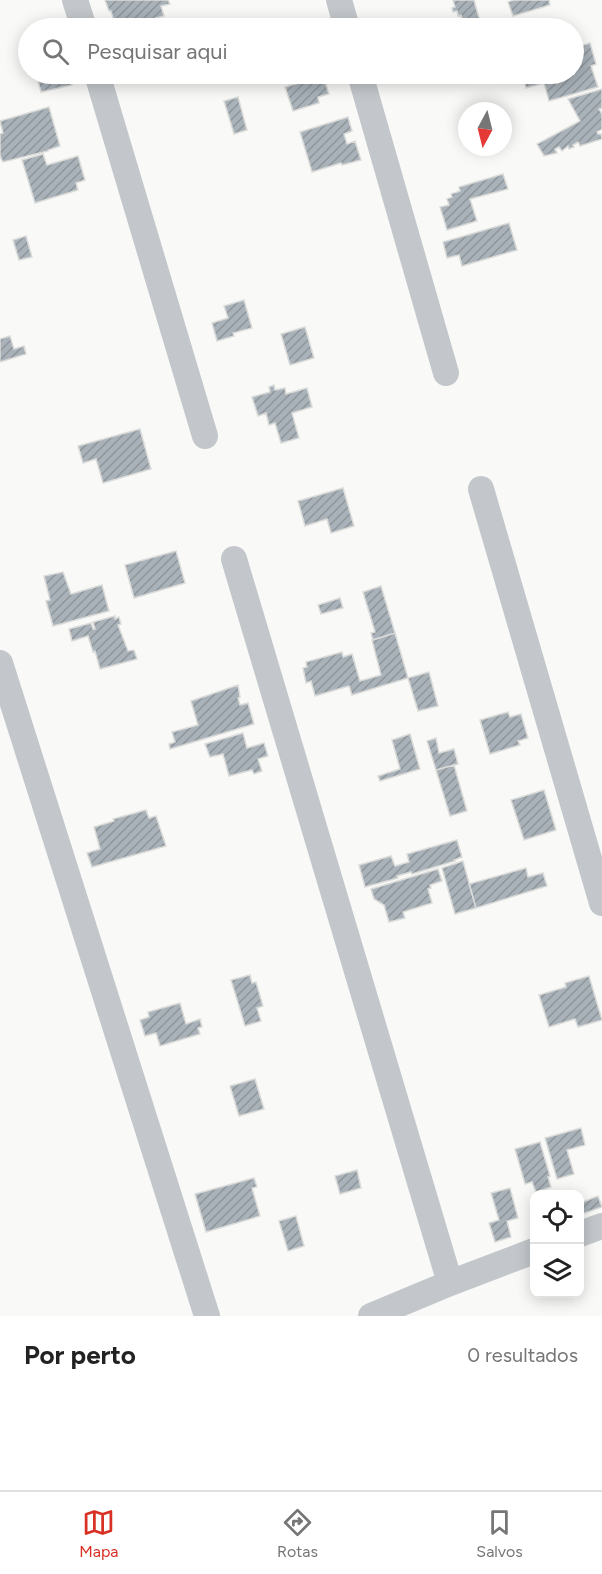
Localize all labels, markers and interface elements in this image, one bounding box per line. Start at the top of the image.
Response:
search box [18,18,584,84]
icon: search [39,35,72,68]
text: Pesquisar aqui [87,38,228,65]
north arrow [458,102,512,156]
map controls [530,1190,584,1298]
button: locate [530,1190,584,1244]
button: layers [530,1244,584,1298]
text: Por perto [24,1339,136,1371]
text: 0 resultados [467,1343,578,1367]
tab: Mapa [79,1506,119,1561]
tab: Rotas [277,1506,318,1561]
tab: Salvos [476,1506,523,1561]

